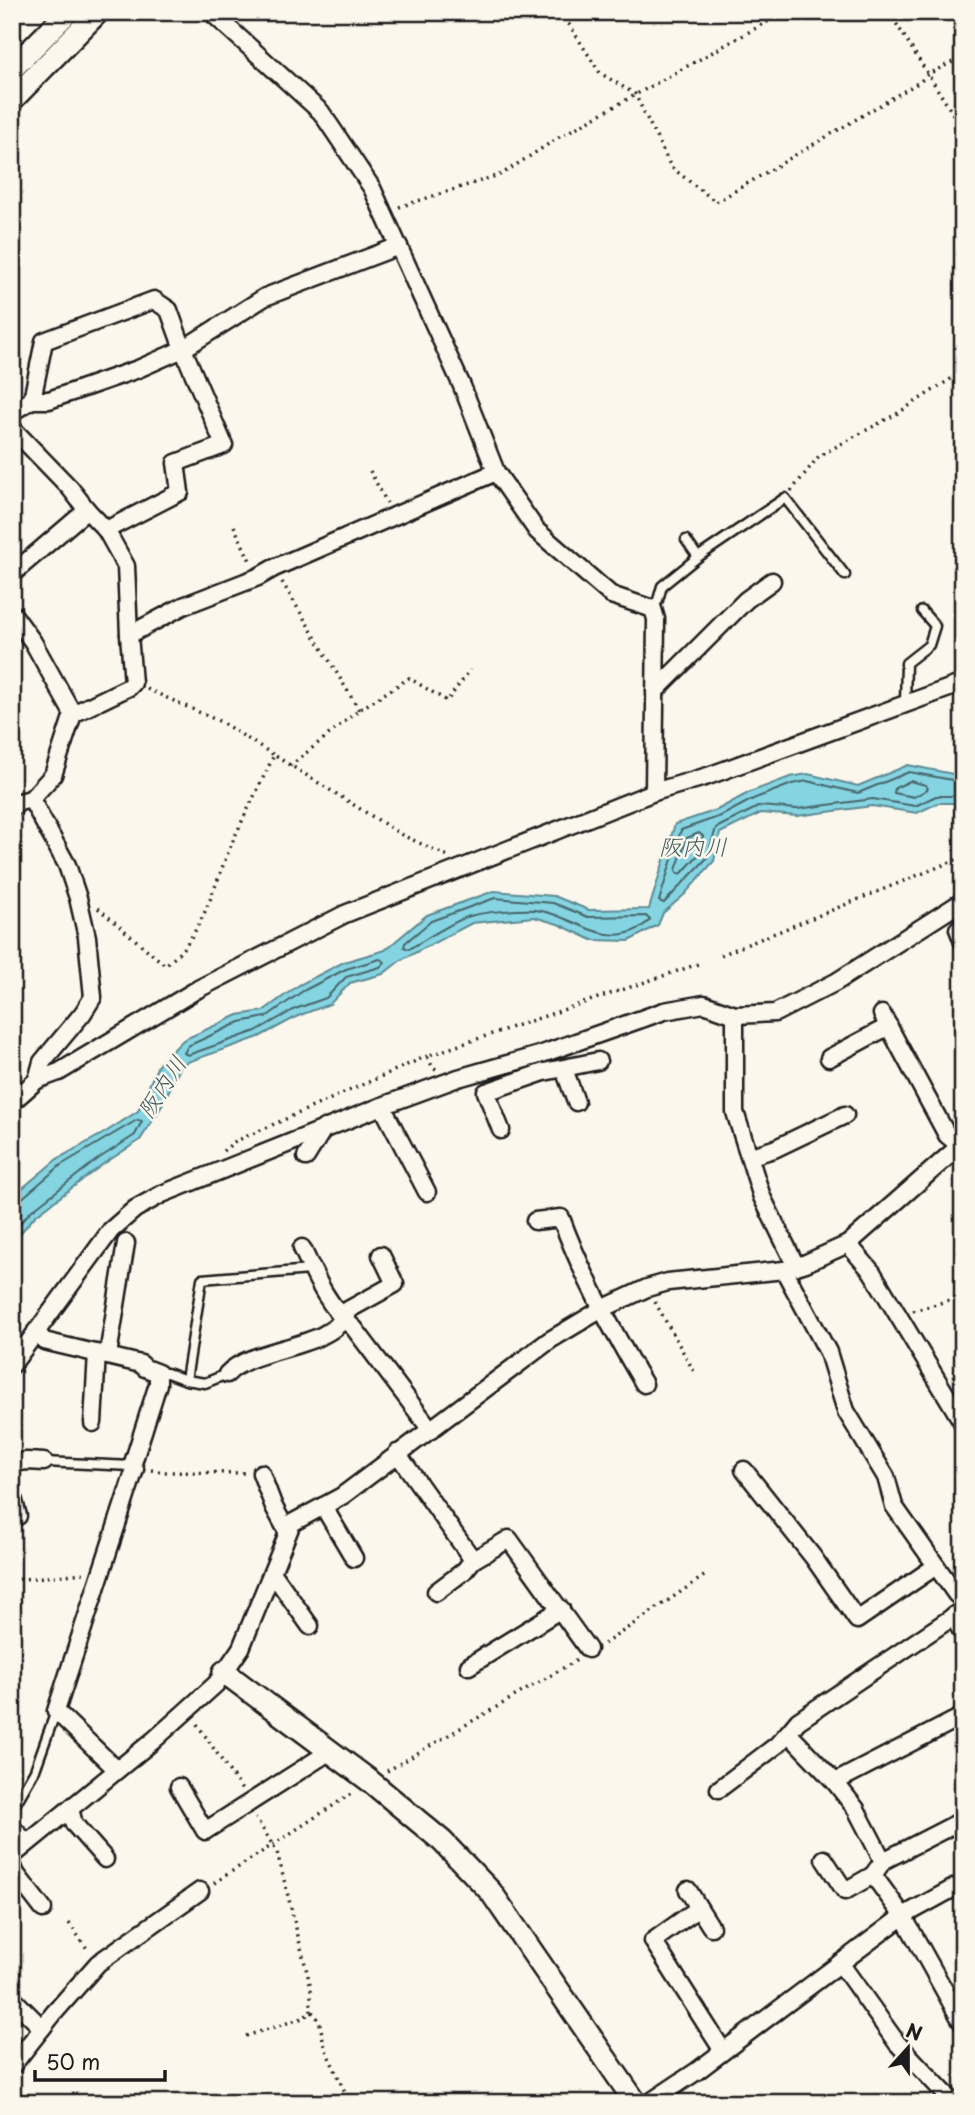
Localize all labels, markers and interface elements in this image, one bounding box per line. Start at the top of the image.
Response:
water label: 阪内川 [659,828,728,863]
water label: 阪内川 [127,1048,194,1125]
north arrow [874,2014,944,2084]
text: N [902,2015,926,2047]
scale bar [35,2038,164,2082]
text: 50 m [46,2045,100,2077]

